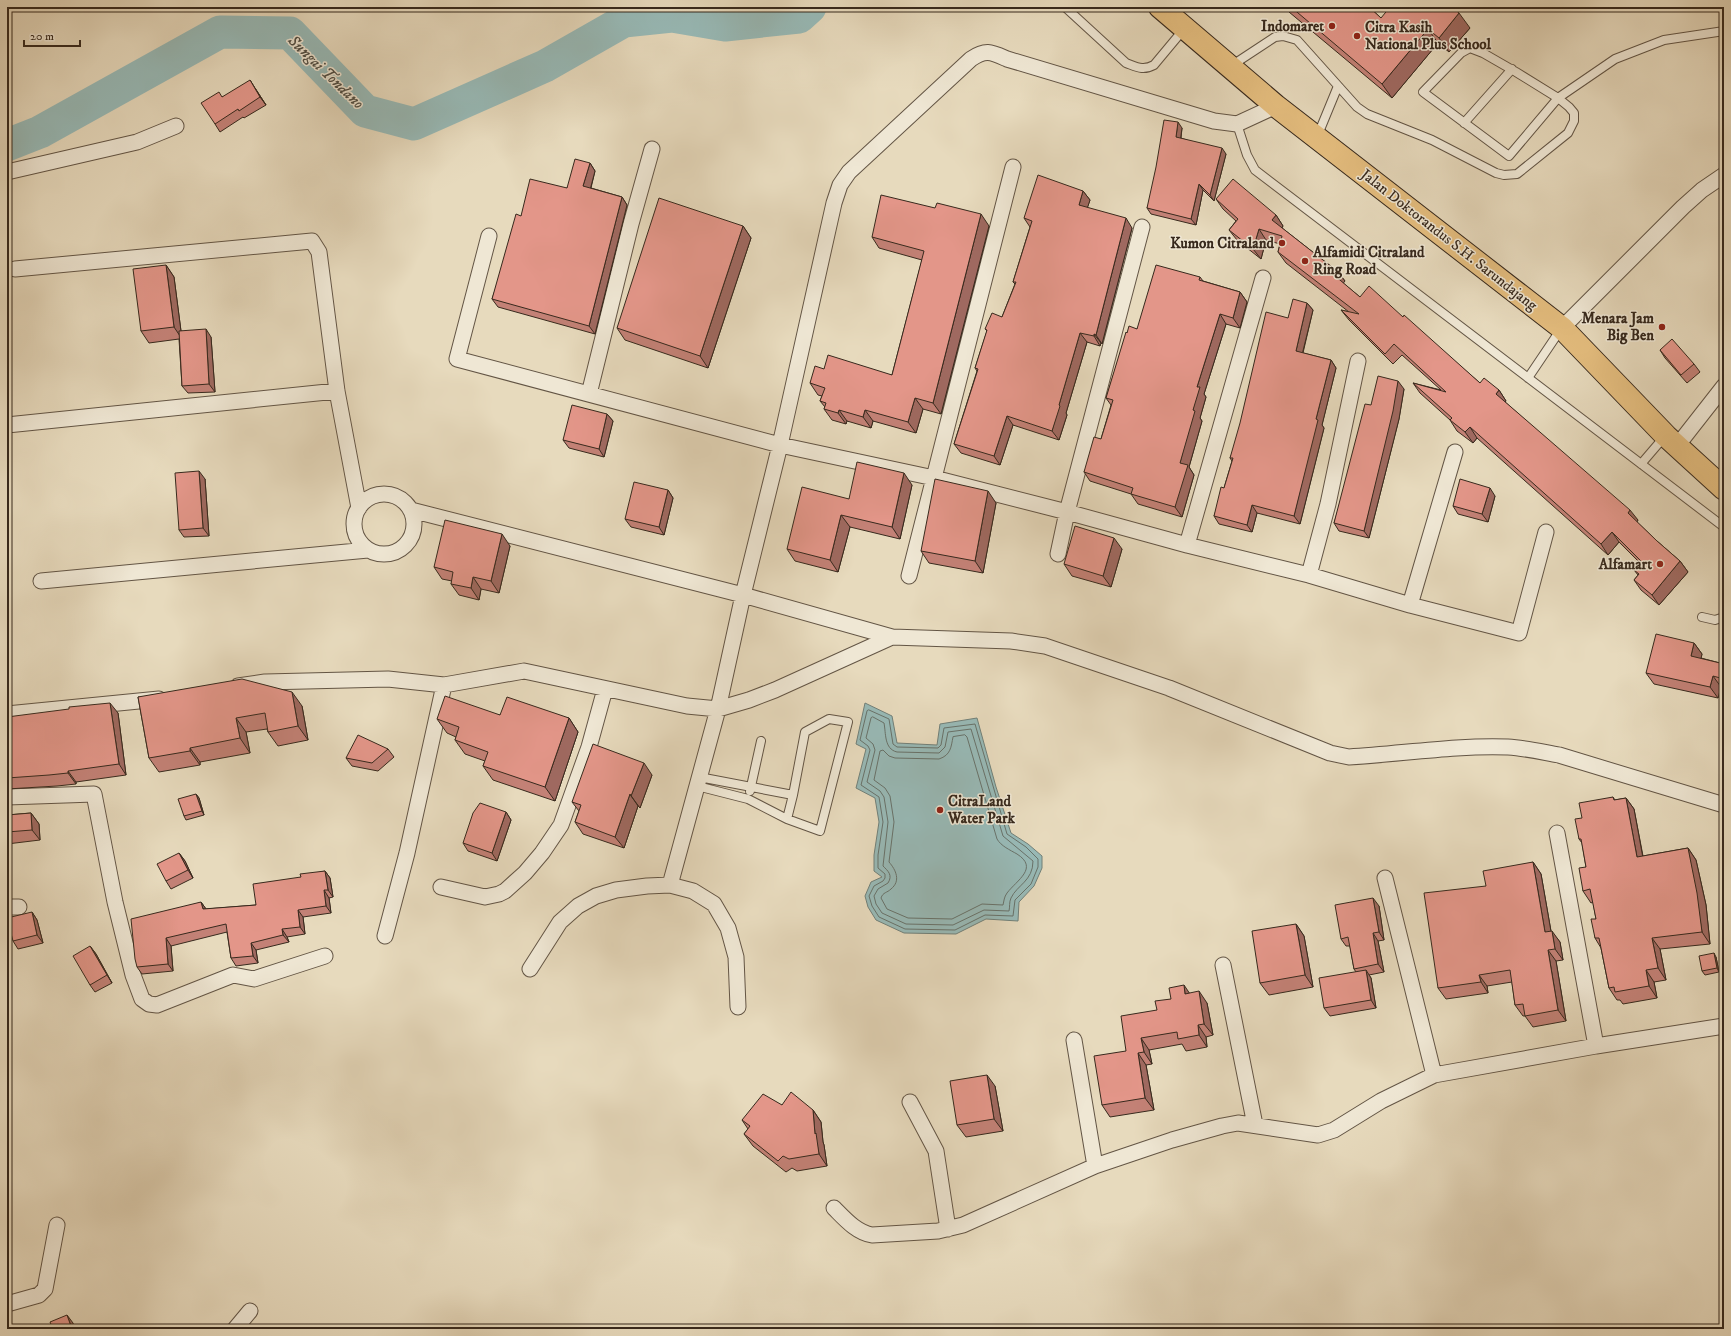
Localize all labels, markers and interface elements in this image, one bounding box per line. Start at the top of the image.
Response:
place label: Indomaret [1261,17,1324,36]
place label: Citra Kasih National Plus School [1365,18,1491,54]
marker: Indomaret [1327,21,1337,31]
scale bar [24,22,80,48]
text: 20 m [30,29,54,44]
water label: Sungai Tondano [283,30,368,113]
marker: Citra Kasih National Plus School [1352,31,1362,41]
street label: Jalan Doktorandus S.H. Sarundajang [1355,164,1542,315]
place label: Kumon Citraland [1170,234,1275,253]
marker: Kumon Citraland [1277,238,1287,248]
place label: Alfamidi Citraland Ring Road [1312,243,1425,279]
marker: Alfamidi Citraland Ring Road [1300,256,1310,266]
place label: Menara Jam Big Ben [1582,309,1655,345]
marker: Menara Jam Big Ben [1657,322,1667,332]
place label: Alfamart [1598,555,1652,574]
marker: Alfamart [1655,559,1665,569]
place label: CitraLand Water Park [947,792,1016,828]
marker: CitraLand Water Park [935,805,945,815]

